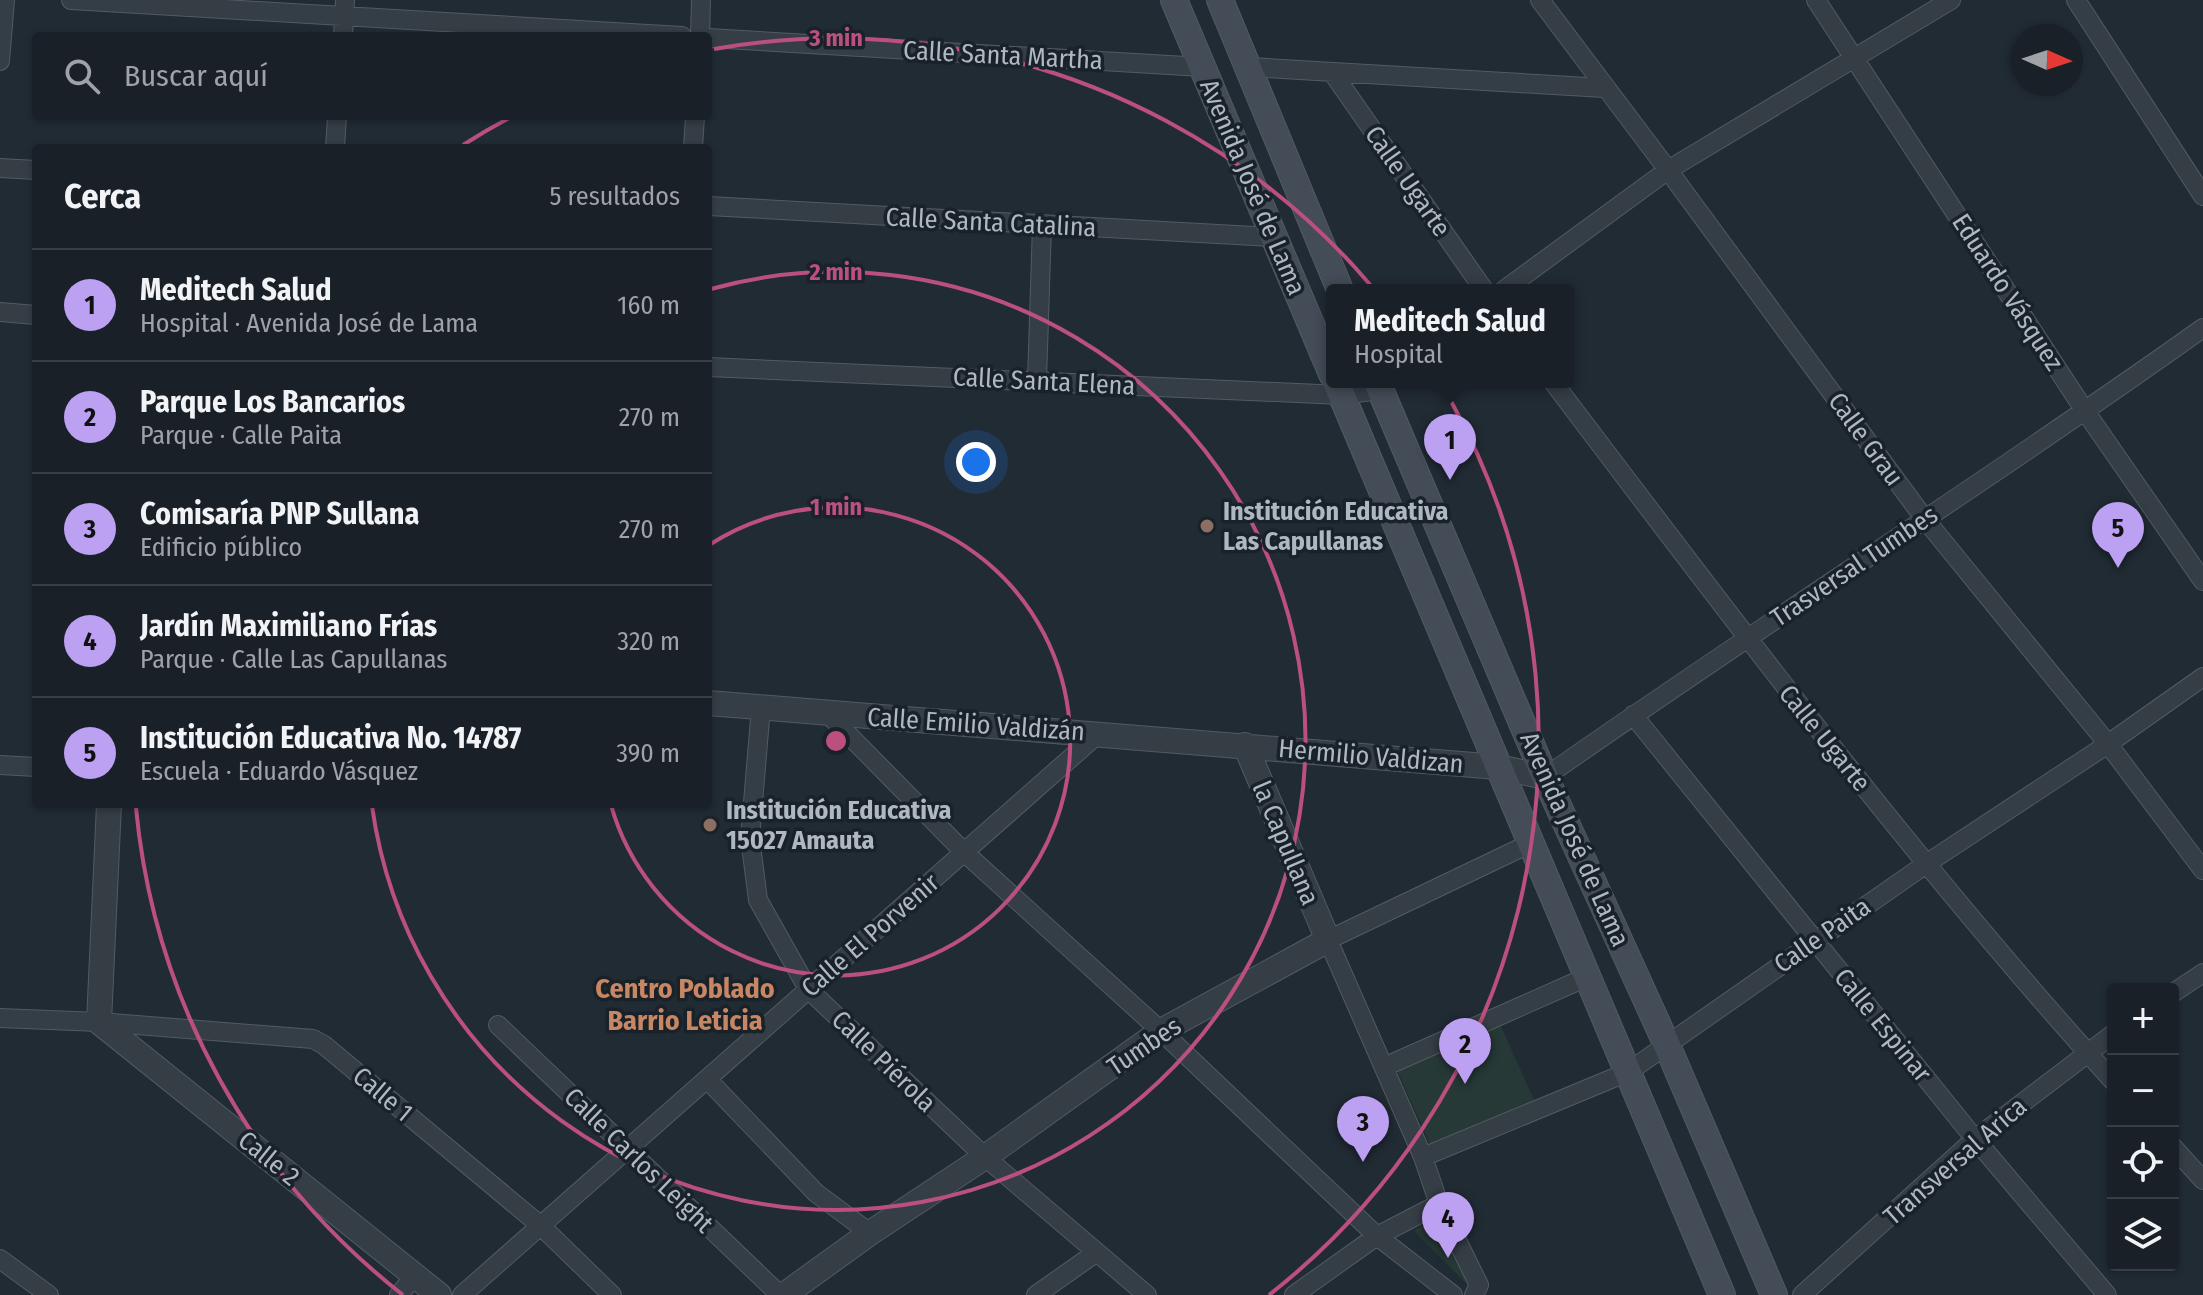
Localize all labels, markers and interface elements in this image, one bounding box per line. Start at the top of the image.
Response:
text: 3 min [808,24,863,52]
north arrow [2011,24,2083,96]
search box [32,32,712,120]
street label: Calle Santa Martha [902,35,1104,76]
icon: search [60,54,104,98]
text: Buscar aquí [124,58,268,94]
street label: Avenida José de Lama [1193,75,1312,300]
street label: Calle Ugarte [1358,120,1457,243]
text: Cerca [64,176,141,217]
text: 5 resultados [549,181,680,212]
street label: Calle Santa Catalina [885,202,1097,243]
street label: Eduardo Vásquez [1945,208,2070,376]
text: 2 min [808,258,863,286]
text: Meditech Salud [140,272,332,308]
popup [1326,284,1574,388]
text: 1 [85,290,96,321]
text: 160 m [617,290,680,321]
text: Meditech Salud [1354,303,1546,339]
text: Hospital · Avenida José de Lama [140,308,478,339]
text: Hospital [1354,339,1443,370]
street label: Calle Santa Elena [952,361,1136,402]
text: Parque Los Bancarios [140,384,405,420]
street label: Calle Grau [1821,387,1910,492]
text: 2 [84,402,96,433]
text: 270 m [619,402,680,433]
pin: 1 [1424,414,1476,480]
text: Parque · Calle Paita [140,420,342,451]
your location [956,442,996,482]
text: 1 min [810,493,862,521]
text: Comisaría PNP Sullana [140,496,419,532]
place label: Institución Educativa Las Capullanas [1223,496,1449,557]
street label: Trasversal Tumbes [1765,499,1944,634]
pin: 5 [2092,502,2144,568]
text: 3 [84,514,96,545]
text: 270 m [619,514,680,545]
marker: Institución Educativa Las Capullanas [1198,517,1216,535]
text: Edificio público [140,532,302,563]
text: Jardín Maximiliano Frías [140,608,437,644]
text: 4 [83,626,97,657]
text: 320 m [617,626,680,657]
text: Parque · Calle Las Capullanas [140,644,447,675]
street label: Calle Ugarte [1772,679,1877,798]
street label: Calle Emilio Valdizán [866,701,1086,748]
text: Institución Educativa No. 14787 [140,720,521,756]
centre of rings [822,727,850,755]
street label: Avenida José de Lama [1513,727,1636,951]
street label: Hermilio Valdizan [1277,733,1465,780]
text: 5 [84,738,96,769]
text: 390 m [616,738,680,769]
text: Escuela · Eduardo Vásquez [140,756,418,787]
street label: la Capullana [1246,777,1325,910]
place label: Institución Educativa 15027 Amauta [726,795,952,856]
marker: Institución Educativa 15027 Amauta [701,816,719,834]
street label: Calle El Porvenir [795,867,945,1004]
street label: Calle Paita [1768,891,1876,980]
street label: Calle Espinar [1827,962,1938,1088]
district label: Centro Poblado Barrio Leticia [595,972,775,1037]
map controls [2107,983,2179,1271]
button: + [2107,983,2179,1055]
street label: Calle Piérola [825,1004,942,1119]
street label: Tumbes [1101,1011,1187,1082]
pin: 2 [1439,1018,1491,1084]
button: − [2107,1055,2179,1127]
street label: Calle 1 [347,1061,419,1128]
street label: Calle Carlos Leight [558,1081,720,1240]
street label: Transversal Arica [1878,1091,2033,1232]
pin: 3 [1337,1096,1389,1162]
street label: Calle 2 [232,1124,305,1192]
button: locate [2107,1127,2179,1199]
pin: 4 [1422,1192,1474,1258]
button: layers [2107,1199,2179,1271]

